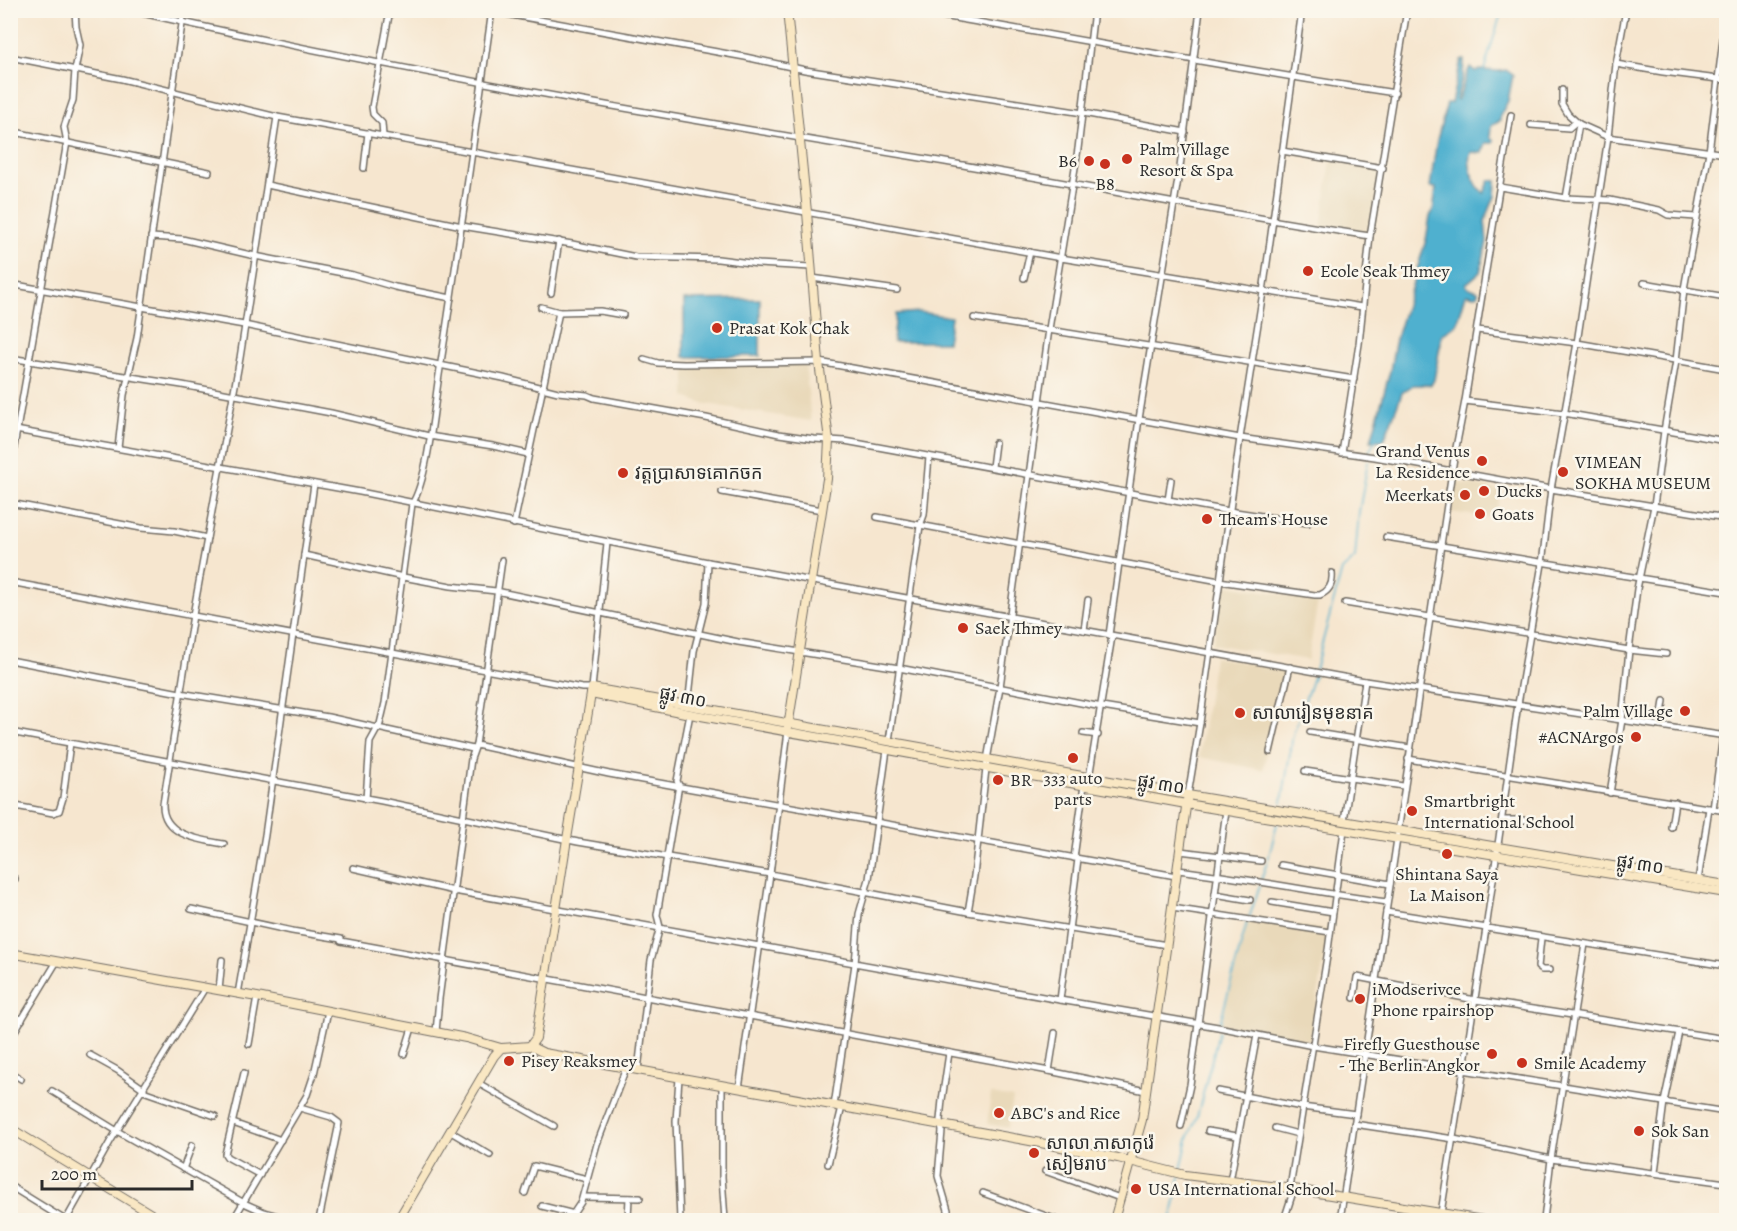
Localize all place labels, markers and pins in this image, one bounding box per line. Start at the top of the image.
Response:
place label: Palm Village Resort & Spa [1139,137,1234,182]
place label: B6 [1058,149,1077,173]
marker: Palm Village Resort & Spa [1120,152,1134,166]
marker: B6 [1082,154,1096,168]
marker: B8 [1098,157,1112,171]
place label: B8 [1095,172,1115,196]
place label: Ecole Seak Thmey [1320,259,1451,283]
marker: Ecole Seak Thmey [1301,264,1315,278]
place label: Prasat Kok Chak [729,316,849,340]
marker: Prasat Kok Chak [710,321,724,335]
place label: Grand Venus La Residence [1375,439,1470,484]
place label: VIMEAN SOKHA MUSEUM [1574,450,1711,495]
marker: Grand Venus La Residence [1475,454,1489,468]
place label: វត្តប្រាសាទគោកចក [635,461,763,485]
marker: VIMEAN SOKHA MUSEUM [1556,465,1570,479]
marker: វត្តប្រាសាទគោកចក [616,466,630,480]
place label: Ducks [1496,479,1542,503]
place label: Meerkats [1385,483,1453,507]
marker: Ducks [1477,484,1491,498]
marker: Meerkats [1458,488,1472,502]
place label: Goats [1492,502,1534,526]
place label: Theam's House [1219,507,1328,531]
marker: Goats [1473,507,1487,521]
marker: Theam's House [1200,512,1214,526]
place label: Saek Thmey [975,616,1063,640]
marker: Saek Thmey [956,621,970,635]
place label: Palm Village [1583,699,1673,723]
place label: សាលារៀនមុខនាគ [1252,701,1374,725]
marker: Palm Village [1678,704,1692,718]
marker: សាលារៀនមុខនាគ [1233,706,1247,720]
place label: #ACNArgos [1538,725,1624,749]
marker: #ACNArgos [1629,730,1643,744]
marker: 333 auto parts [1066,751,1080,765]
place label: 333 auto parts [1043,766,1103,811]
place label: BR [1010,768,1032,792]
marker: BR [991,773,1005,787]
place label: Smartbright International School [1424,789,1575,834]
marker: Smartbright International School [1405,804,1419,818]
marker: Shintana Saya La Maison [1440,847,1454,861]
place label: Shintana Saya La Maison [1395,862,1499,907]
place label: iModserivce Phone rpairshop [1372,977,1494,1022]
marker: iModserivce Phone rpairshop [1353,992,1367,1006]
place label: Firefly Guesthouse - The Berlin Angkor [1339,1032,1480,1077]
marker: Firefly Guesthouse - The Berlin Angkor [1485,1047,1499,1061]
place label: Pisey Reaksmey [521,1049,638,1073]
place label: Smile Academy [1534,1051,1647,1075]
marker: Pisey Reaksmey [502,1054,516,1068]
marker: Smile Academy [1515,1056,1529,1070]
place label: ABC's and Rice [1010,1101,1120,1125]
marker: ABC's and Rice [992,1106,1006,1120]
place label: Sok San [1651,1119,1709,1143]
marker: Sok San [1632,1124,1646,1138]
place label: សាលា ភាសាកូរ៉េ សៀមរាប [1046,1131,1154,1176]
marker: សាលា ភាសាកូរ៉េ សៀមរាប [1027,1146,1041,1160]
place label: USA International School [1148,1177,1335,1201]
marker: USA International School [1129,1182,1143,1196]

